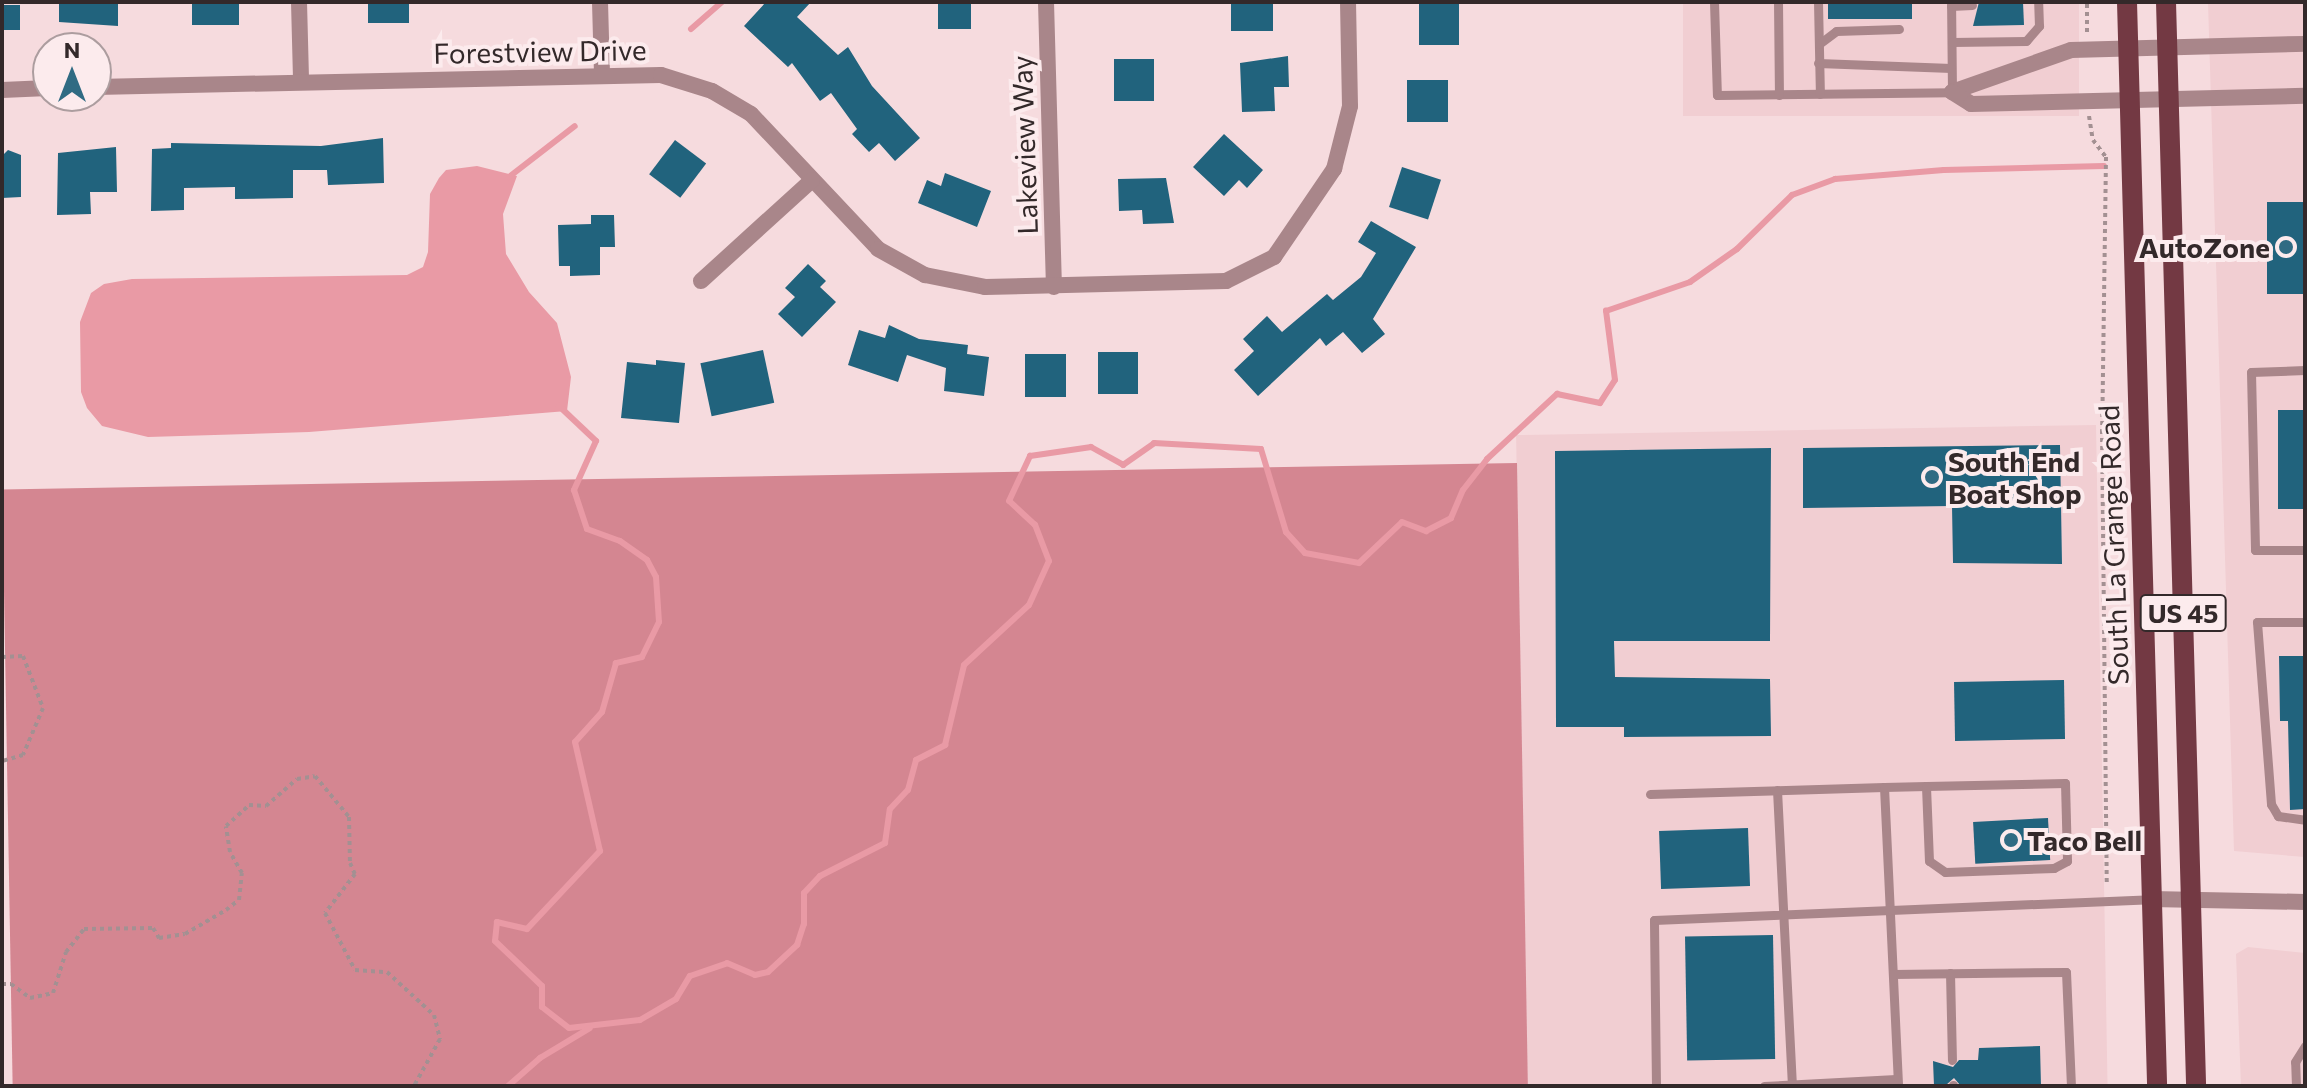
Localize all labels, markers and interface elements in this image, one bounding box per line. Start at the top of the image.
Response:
north arrow [32,32,112,112]
street label: Forestview Drive [433,32,647,70]
text: N [64,36,80,63]
street label: Lakeview Way [1004,55,1044,235]
place label: AutoZone [2139,230,2270,264]
marker: AutoZone [2277,238,2295,256]
street label: South La Grange Road [2091,404,2135,686]
place label: South End Boat Shop [1948,444,2082,510]
marker: South End Boat Shop [1923,468,1941,486]
road number: US 45 [2139,591,2227,635]
place label: Taco Bell [2027,823,2142,857]
marker: Taco Bell [2002,831,2020,849]

